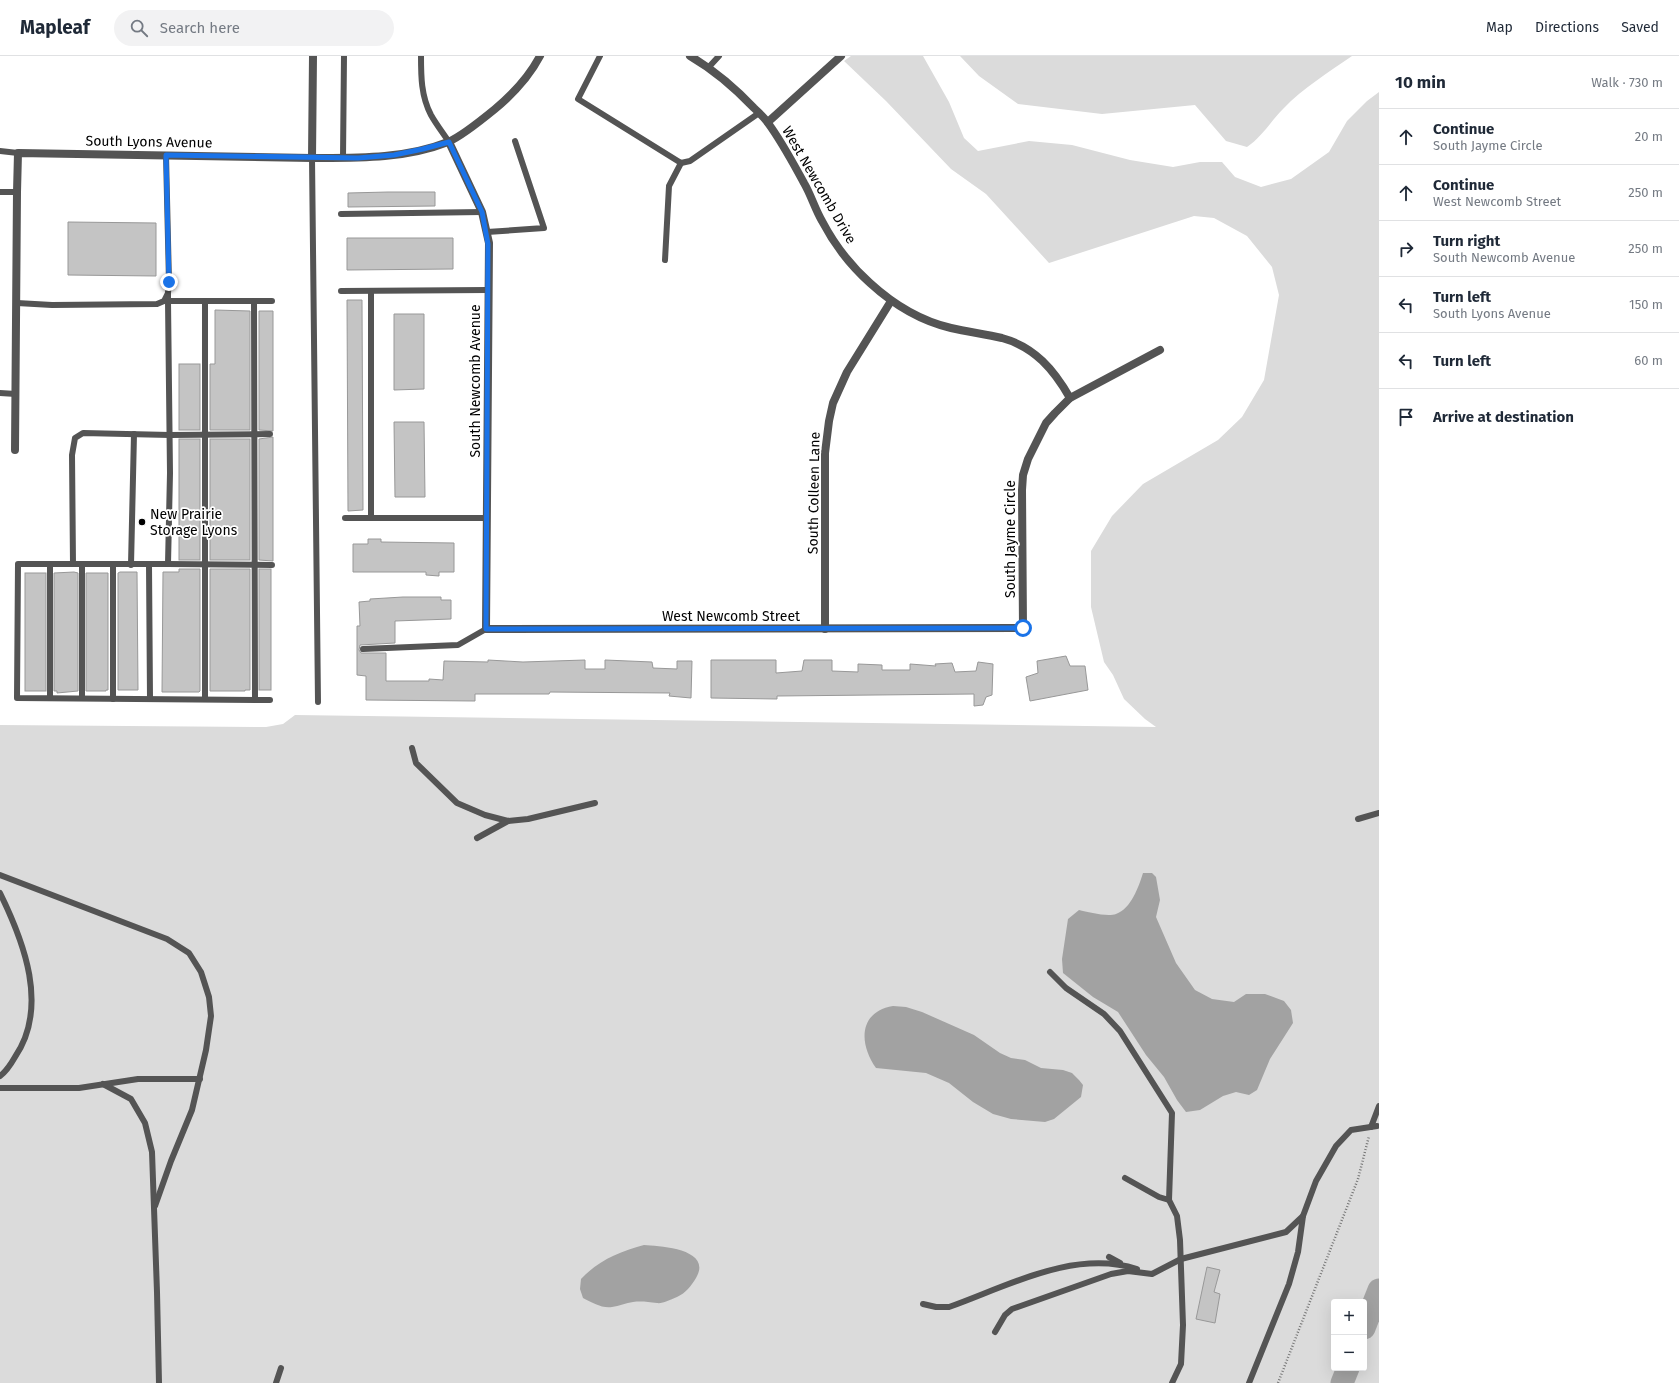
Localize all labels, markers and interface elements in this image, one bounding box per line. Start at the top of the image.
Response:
search box [114,10,394,46]
text: Mapleaf [20,16,90,39]
icon: search [128,17,150,39]
text: Search here [160,19,240,37]
text: Map [1486,19,1513,36]
text: Directions [1535,19,1599,36]
text: Saved [1621,19,1659,36]
text: 10 min [1395,72,1446,93]
text: Walk · 730 m [1591,75,1663,90]
text: Continue [1433,120,1494,138]
street label: West Newcomb Drive [778,123,860,247]
icon: ahead [1395,126,1417,148]
text: 20 m [1635,129,1663,144]
street label: South Lyons Avenue [85,132,213,152]
text: South Jayme Circle [1433,138,1543,153]
text: Continue [1433,176,1494,194]
icon: ahead [1395,182,1417,204]
text: 250 m [1628,185,1663,200]
text: West Newcomb Street [1433,194,1561,209]
text: Turn right [1433,232,1500,250]
icon: right [1395,238,1417,260]
text: 250 m [1628,241,1663,256]
text: South Newcomb Avenue [1433,250,1575,265]
route end [160,273,178,291]
text: Turn left [1433,288,1491,306]
icon: left [1395,294,1417,316]
text: 150 m [1629,297,1663,312]
street label: South Newcomb Avenue [467,304,484,458]
text: South Lyons Avenue [1433,306,1551,321]
icon: left [1395,350,1417,372]
text: Turn left [1433,352,1491,370]
text: 60 m [1634,353,1663,368]
icon: arrive [1395,406,1417,428]
text: Arrive at destination [1433,408,1574,426]
street label: South Colleen Lane [804,432,824,554]
street label: South Jayme Circle [1002,480,1019,598]
place label: New Prairie Storage Lyons [150,506,238,539]
marker: New Prairie Storage Lyons [137,517,147,527]
street label: West Newcomb Street [662,608,801,625]
route start [1014,619,1032,637]
map controls [1331,1299,1367,1371]
button: + [1331,1299,1367,1335]
button: − [1331,1335,1367,1371]

